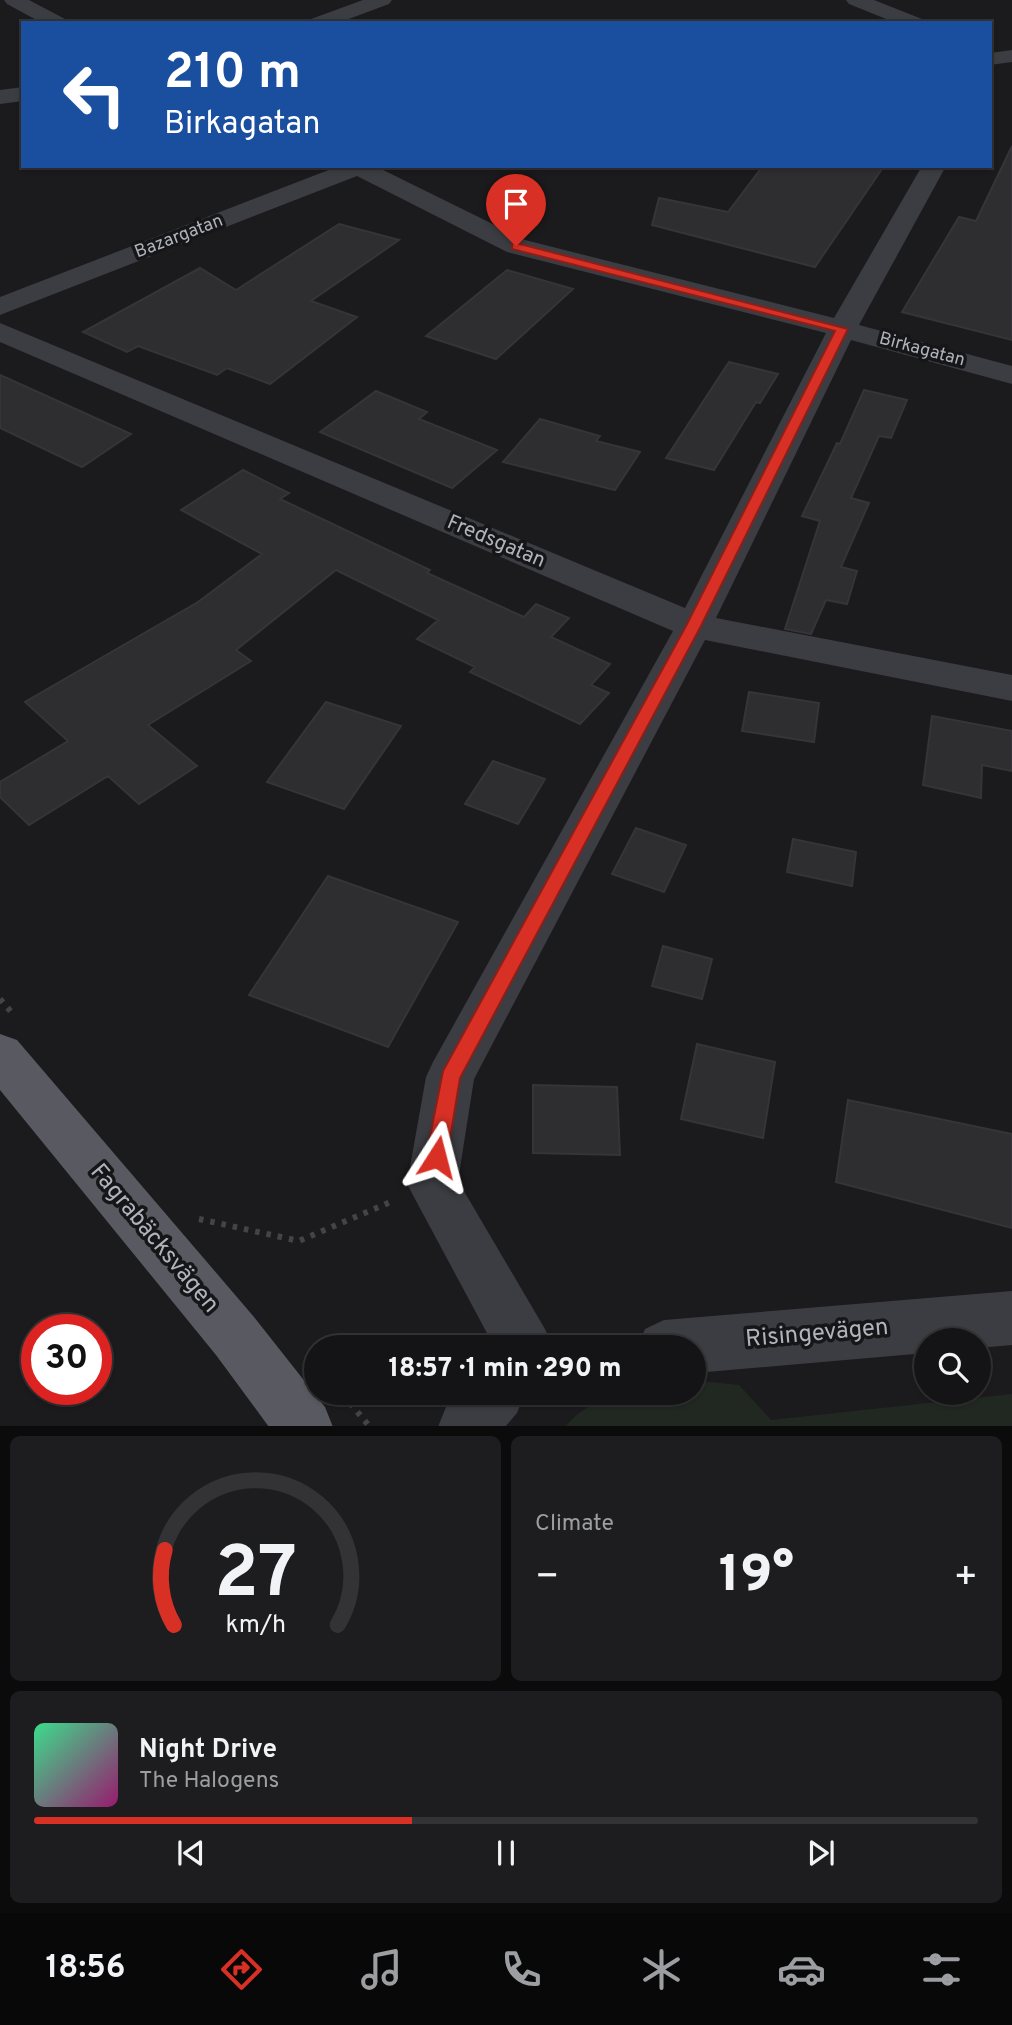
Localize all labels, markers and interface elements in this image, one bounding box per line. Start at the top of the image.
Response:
text: 210 m [164,44,301,106]
icon: left [49,49,140,140]
text: Birkagatan [164,105,321,145]
pin [486,174,546,246]
icon: arrive [497,185,535,223]
street label: Bazargatan [132,210,226,264]
street label: Birkagatan [876,327,968,373]
street label: Fredsgatan [443,509,549,575]
position arrow [400,1120,474,1194]
street label: Fagrabäcksvägen [83,1158,225,1320]
street label: Risingevägen [744,1313,890,1355]
speed limit sign: 30 [21,1314,112,1405]
map controls [914,1328,991,1405]
button: search [914,1328,991,1405]
text: 18:57 · 1 min · 290 m [388,1353,622,1386]
text: Climate [535,1510,614,1539]
text: 27 [214,1531,297,1623]
text: 19° [719,1544,794,1610]
text: − [535,1554,560,1603]
text: + [953,1554,978,1603]
text: km/h [225,1609,286,1641]
text: Night Drive [139,1734,277,1767]
text: The Halogens [139,1767,279,1796]
icon: previous [172,1834,210,1872]
icon: pause [487,1834,525,1872]
icon: next [802,1834,840,1872]
icon: directions [217,1945,266,1994]
icon: music [357,1945,406,1994]
icon: phone [497,1945,546,1994]
icon: climate [637,1945,686,1994]
icon: car [777,1945,826,1994]
icon: filters [917,1945,966,1994]
text: 18:56 [46,1949,125,1989]

